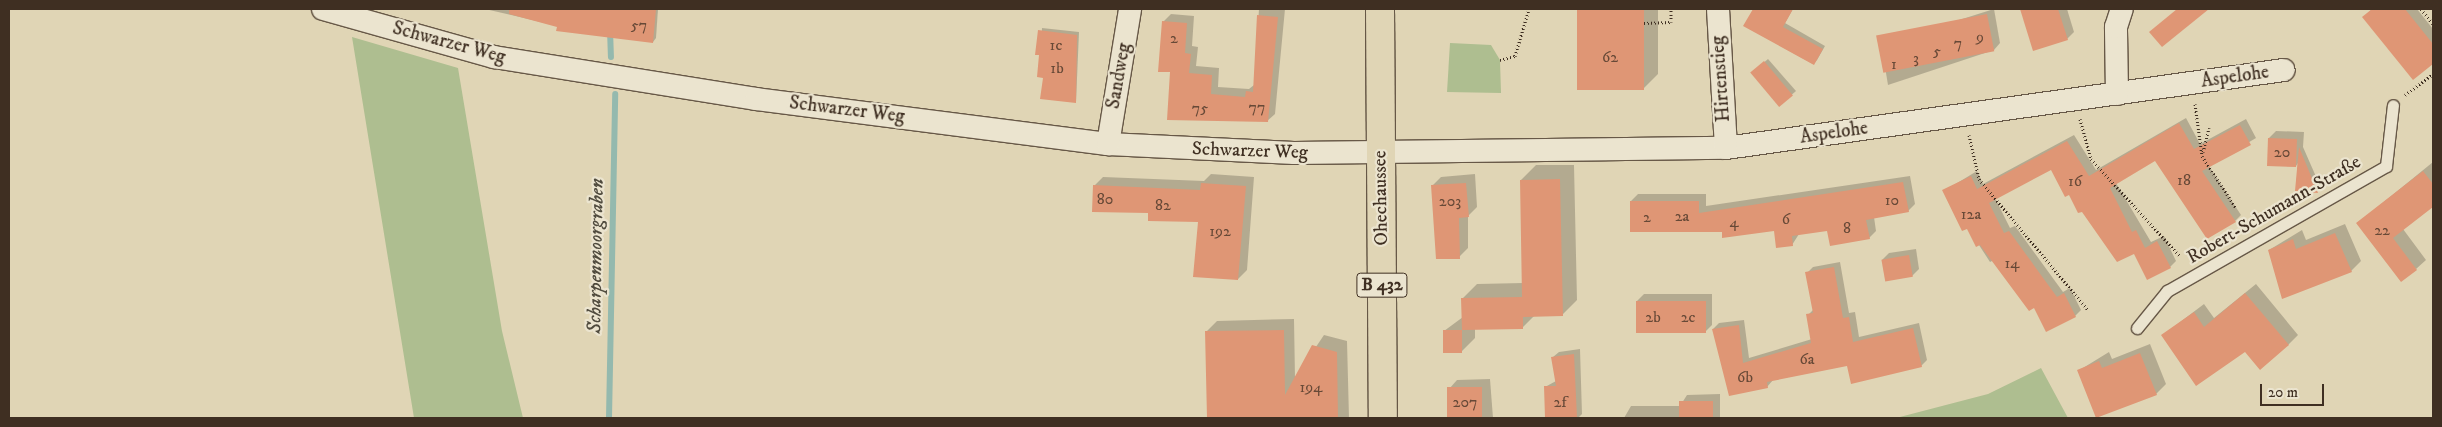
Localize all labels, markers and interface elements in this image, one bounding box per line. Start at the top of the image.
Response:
house number: 57 [631,15,647,35]
street label: Schwarzer Weg [390,17,508,69]
house number: 9 [1976,27,1984,47]
house number: 2 [1170,28,1178,48]
house number: 7 [1954,33,1962,53]
house number: 1c [1050,35,1062,55]
street label: Hirtenstieg [1707,35,1735,123]
street label: Sandweg [1102,41,1136,111]
house number: 5 [1933,41,1941,61]
house number: 62 [1602,47,1618,67]
house number: 3 [1913,48,1919,68]
house number: 1 [1891,54,1897,74]
house number: 1b [1050,58,1064,78]
street label: Aspelohe [2200,61,2270,93]
street label: Schwarzer Weg [788,92,906,128]
house number: 77 [1249,97,1265,117]
house number: 75 [1192,98,1208,118]
street label: Aspelohe [1799,117,1869,149]
street label: Schwarzer Weg [1192,138,1308,164]
house number: 20 [2274,142,2290,162]
street label: Ohechaussee [1369,150,1393,246]
street label: Robert-Schumann-Straße [2183,151,2365,269]
house number: 18 [2177,170,2191,190]
house number: 16 [2068,171,2082,191]
water label: Scharpenmoorgraben [583,178,609,334]
house number: 80 [1097,189,1113,209]
house number: 10 [1885,190,1899,210]
house number: 203 [1439,191,1461,211]
house number: 82 [1155,195,1171,215]
house number: 12a [1961,204,1981,224]
house number: 2a [1675,206,1689,226]
house number: 2 [1643,207,1651,227]
house number: 6 [1782,209,1790,229]
house number: 4 [1729,212,1739,232]
house number: 8 [1843,218,1851,238]
house number: 22 [2374,220,2390,240]
house number: 192 [1209,221,1231,241]
house number: 14 [2004,253,2020,273]
road number: B 432 [1356,270,1408,300]
house number: 2b [1645,307,1661,327]
house number: 2c [1681,307,1695,327]
house number: 6a [1799,349,1815,369]
house number: 6b [1737,367,1753,387]
scale bar [2262,374,2326,406]
house number: 194 [1299,377,1323,397]
text: 20 m [2268,383,2298,402]
house number: 207 [1453,392,1477,412]
house number: 2f [1554,392,1566,412]

